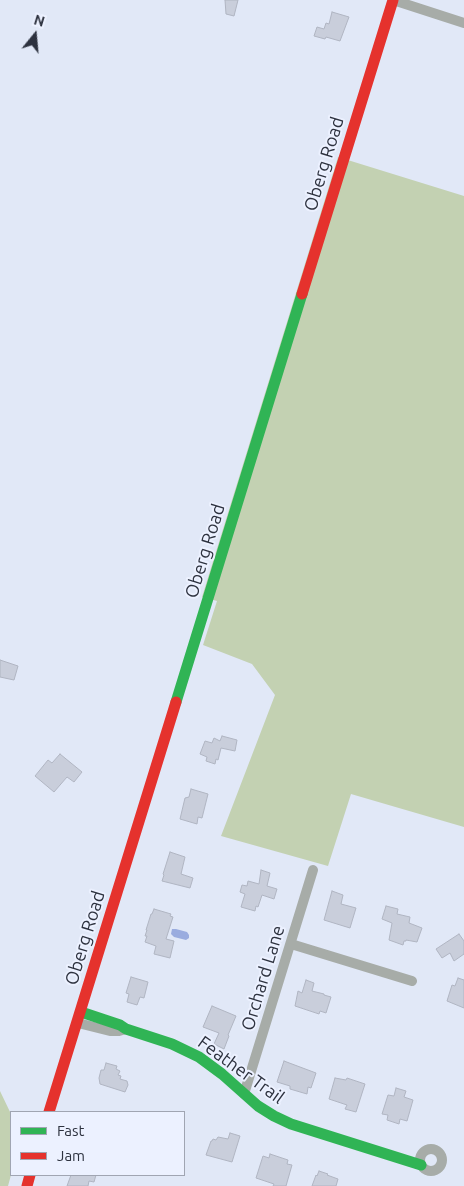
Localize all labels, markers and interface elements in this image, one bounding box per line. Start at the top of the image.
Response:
north arrow [10,10,60,60]
text: N [32,11,47,30]
street label: Oberg Road [299,114,349,214]
street label: Oberg Road [180,501,230,601]
street label: Oberg Road [60,888,110,988]
street label: Orchard Lane [237,923,289,1033]
street label: Feather Trail [194,1031,288,1109]
legend [10,1111,185,1176]
text: Fast [57,1122,84,1139]
text: Jam [57,1147,85,1164]

